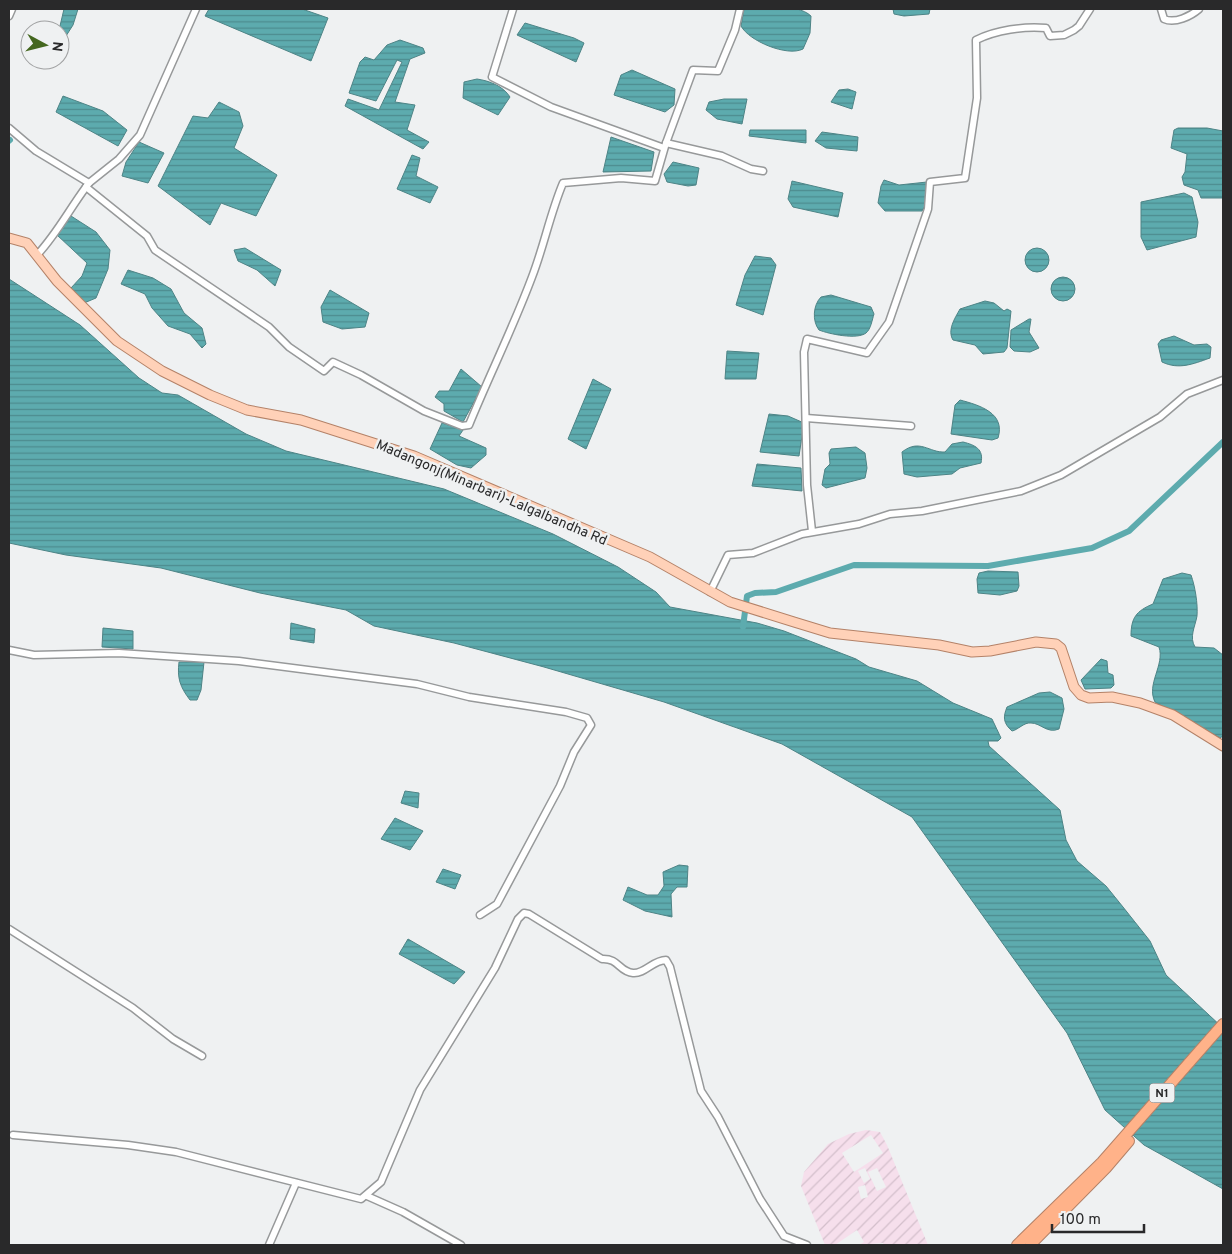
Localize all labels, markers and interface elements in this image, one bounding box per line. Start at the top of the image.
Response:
north arrow [20,20,70,70]
text: N [47,40,65,52]
street label: Madangonj(Minarbari)-Lalgalbandha Rd [373,437,610,550]
road number: N1 [1150,1084,1174,1102]
scale bar [1052,1202,1144,1234]
text: 100 m [1060,1211,1101,1230]

